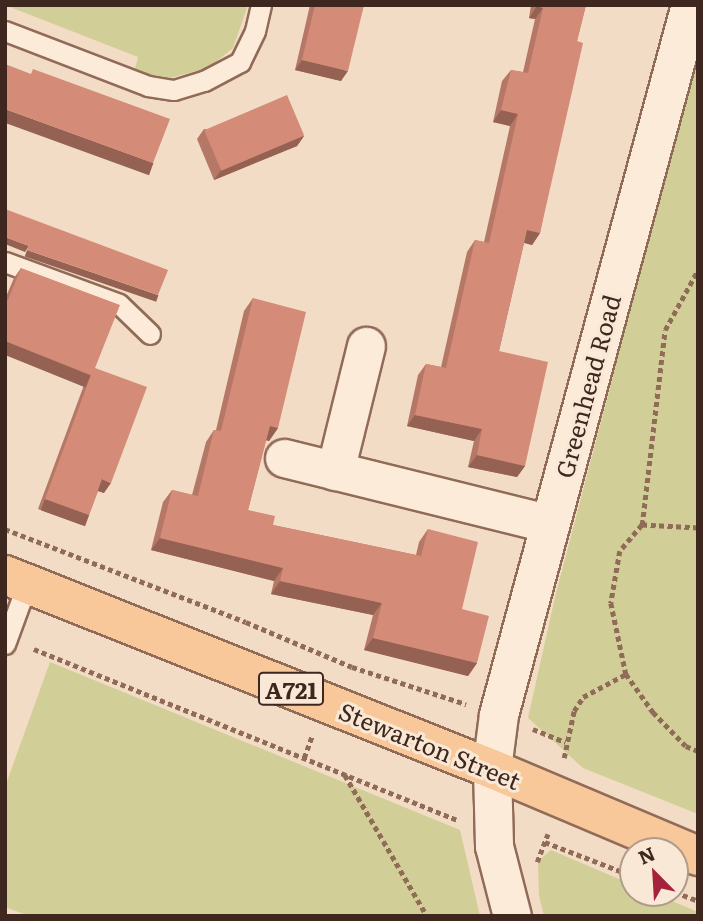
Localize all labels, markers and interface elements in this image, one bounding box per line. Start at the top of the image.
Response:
street label: Greenhead Road [549,291,625,481]
road number: A721 [258,670,324,708]
street label: Stewarton Street [335,695,525,795]
north arrow [619,837,689,907]
text: N [633,839,659,871]

